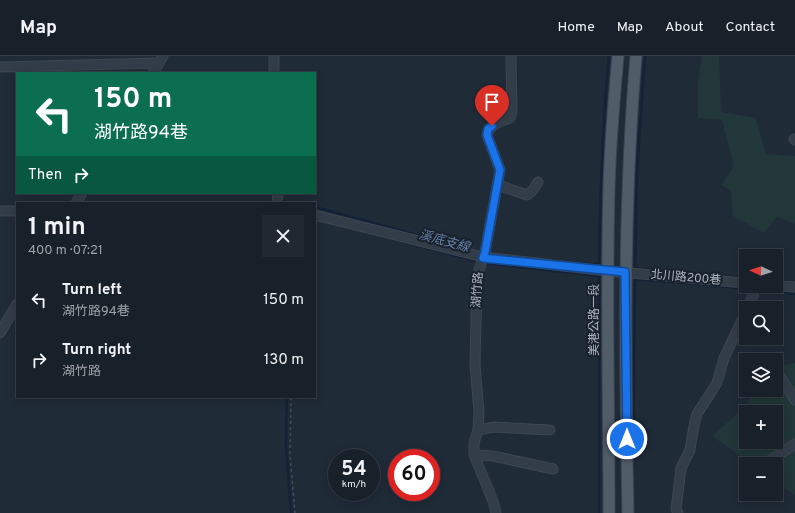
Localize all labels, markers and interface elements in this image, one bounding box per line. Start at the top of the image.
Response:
text: Map [20,16,57,40]
text: Home [558,19,595,36]
text: Map [617,19,643,36]
text: About [665,19,704,36]
text: Contact [726,19,775,36]
text: 150 m [94,82,172,118]
pin [475,85,509,126]
icon: left [28,88,80,140]
icon: arrive [481,91,503,113]
text: 湖竹路94巷 [94,122,188,145]
icon: right [70,164,92,186]
text: Then [28,166,62,185]
text: 1 min [28,213,86,243]
button: close [262,215,304,257]
water label: 溪底支線 [417,228,473,257]
text: 400 m · 07:21 [28,243,103,259]
north arrow [739,249,783,293]
map controls [739,249,783,501]
street label: 北川路200巷 [650,267,722,289]
street label: 湖竹路 [469,271,487,309]
text: Turn left [62,281,122,300]
street label: 美港公路一段 [587,284,603,356]
icon: left [28,289,50,311]
text: 150 m [263,291,304,310]
button: search [739,301,783,345]
text: 湖竹路94巷 [62,304,130,320]
text: Turn right [62,341,131,360]
icon: right [28,349,50,371]
text: 130 m [264,351,304,370]
button: layers [739,353,783,397]
text: 湖竹路 [62,364,101,380]
button: + [739,405,783,449]
position arrow [606,418,648,460]
speed limit sign: 60 [388,449,440,501]
text: 54 [341,457,367,483]
button: − [739,457,783,501]
text: km/h [342,478,366,491]

